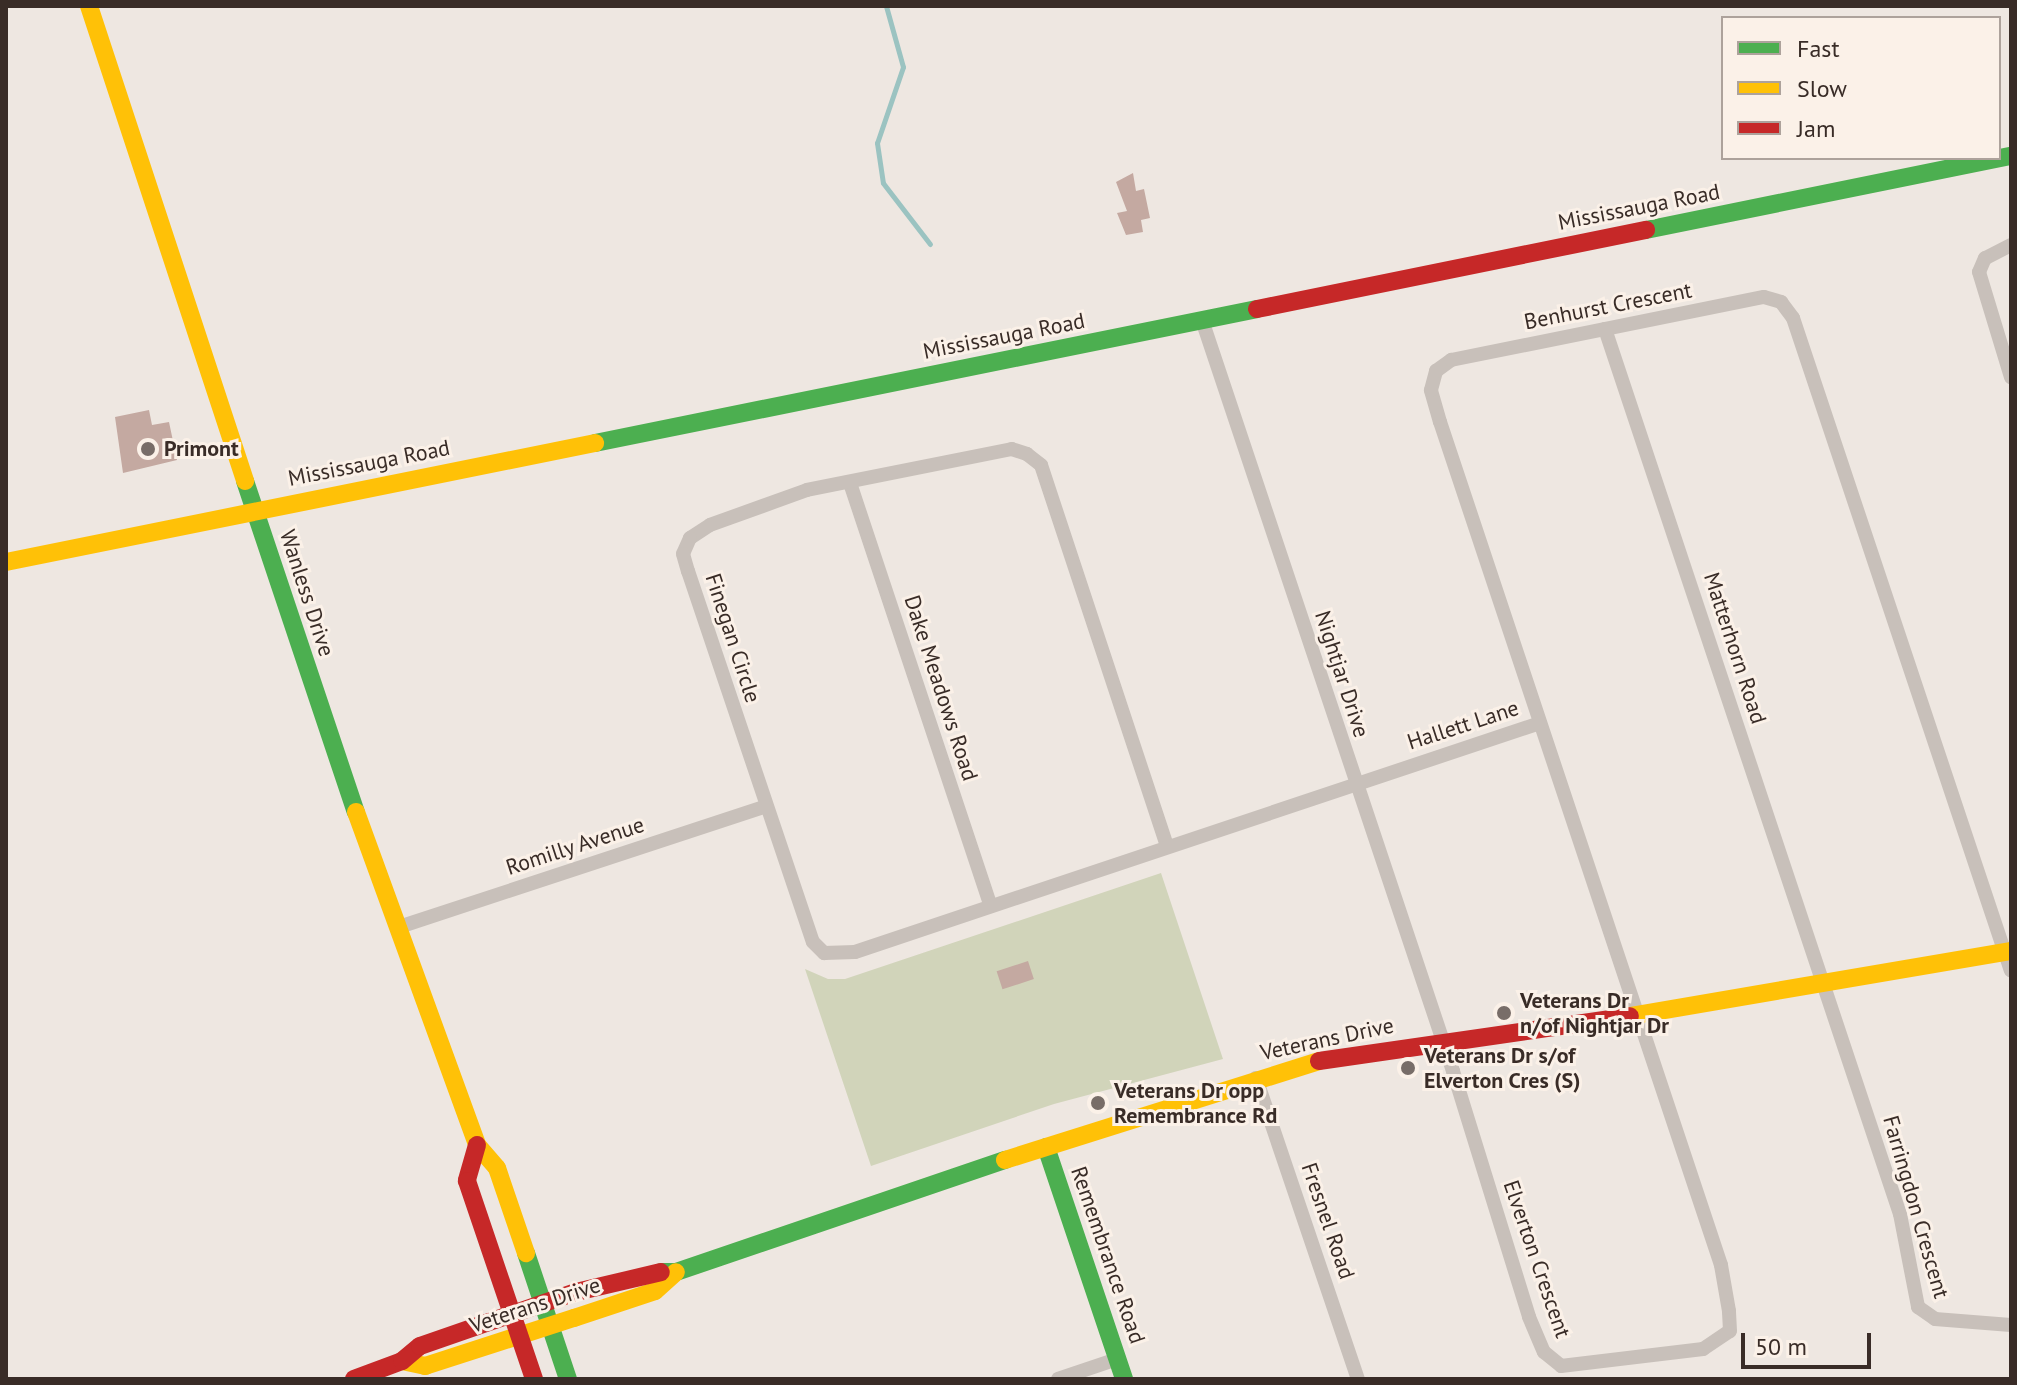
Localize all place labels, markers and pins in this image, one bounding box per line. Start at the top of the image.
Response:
place label: Primont [164,436,239,462]
marker: Primont [139,440,157,458]
place label: Veterans Dr n/of Nightjar Dr [1520,987,1669,1038]
marker: Veterans Dr n/of Nightjar Dr [1495,1004,1513,1022]
place label: Veterans Dr s/of Elverton Cres (S) [1424,1042,1581,1094]
marker: Veterans Dr s/of Elverton Cres (S) [1399,1059,1417,1077]
place label: Veterans Dr opp Remembrance Rd [1114,1077,1277,1128]
marker: Veterans Dr opp Remembrance Rd [1089,1094,1107,1112]

